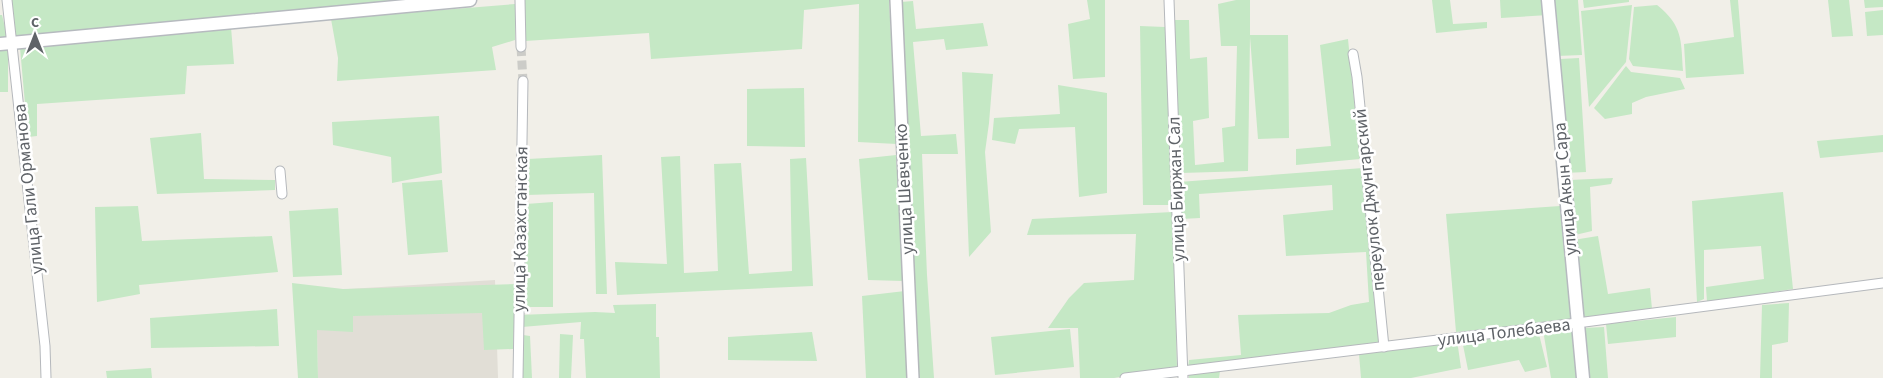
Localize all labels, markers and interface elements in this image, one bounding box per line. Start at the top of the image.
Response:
north arrow [10,10,60,60]
text: С [31,13,39,33]
street label: улица Гали Орманова [7,103,50,275]
street label: переулок Джунгарский [1347,107,1392,292]
street label: улица Биржан Сал [1161,116,1192,262]
street label: улица Акын Сара [1547,121,1584,257]
street label: улица Шевченко [889,123,920,255]
street label: улица Казахстанская [507,146,534,312]
street label: улица Толебаева [1436,312,1572,353]

